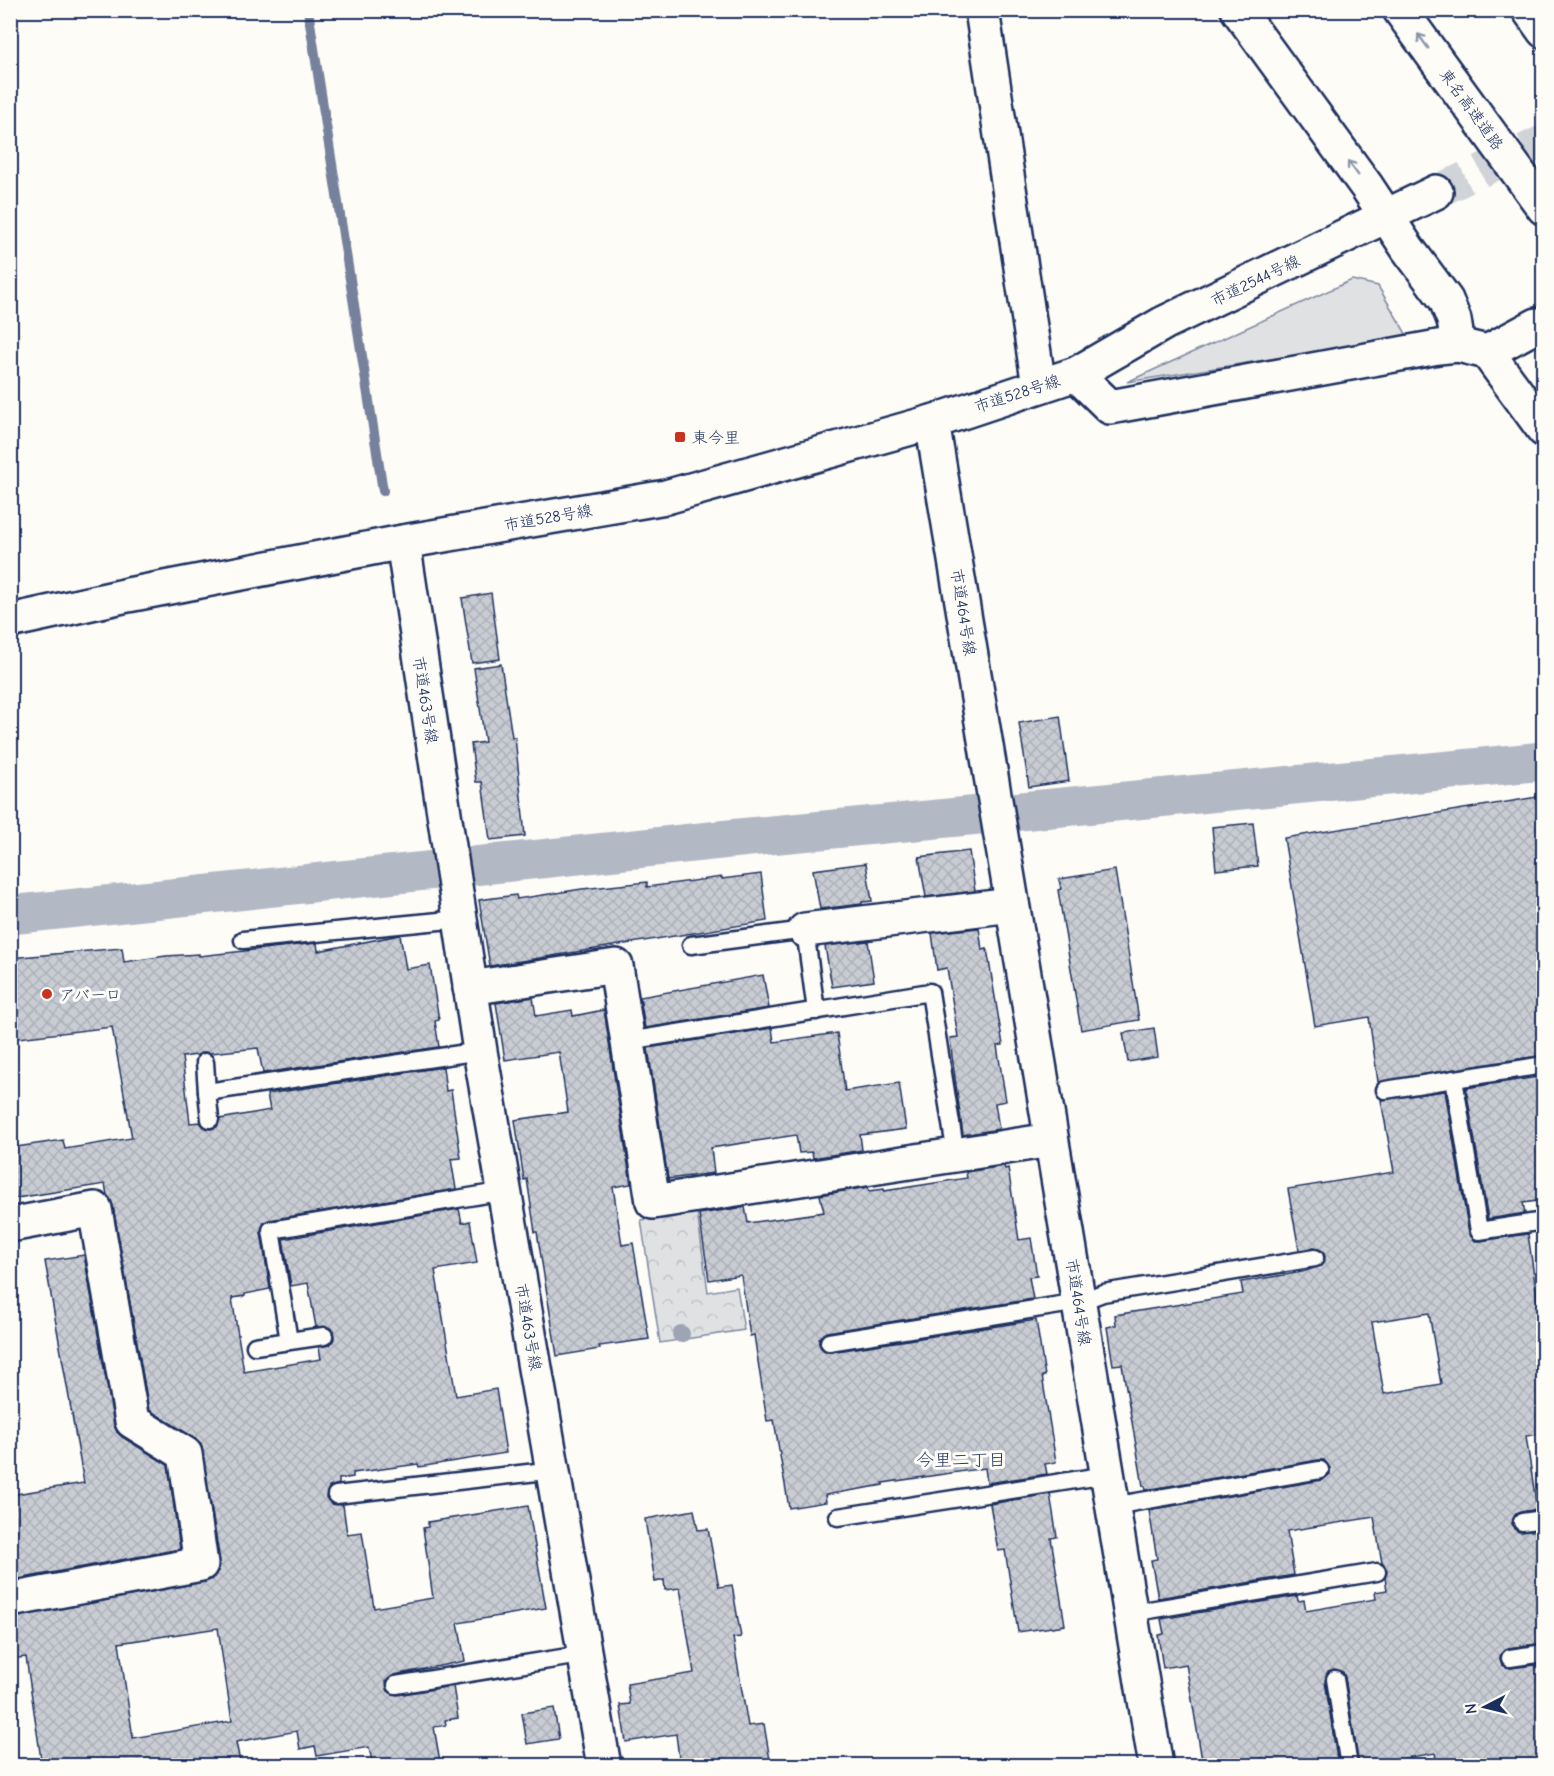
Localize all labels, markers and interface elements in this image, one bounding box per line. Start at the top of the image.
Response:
one-way arrow [1416,34,1429,50]
street label: 東名高速道路 [1436,65,1507,154]
one-way arrow [1347,160,1360,176]
street label: 市道2544号線 [1208,252,1303,310]
street label: 市道528号線 [972,372,1063,416]
place label: 東今里 [692,429,740,447]
marker: 東今里 [673,430,687,444]
street label: 市道528号線 [503,501,594,535]
street label: 市道464号線 [947,567,979,657]
street label: 市道463号線 [409,655,441,745]
place label: アバーロ [59,986,121,1004]
marker: アバーロ [40,987,54,1001]
street label: 市道464号線 [1062,1257,1094,1347]
street label: 市道463号線 [511,1282,545,1372]
district label: 今里二丁目 [916,1450,1006,1471]
north arrow [1455,1677,1515,1737]
text: N [1462,1702,1481,1715]

